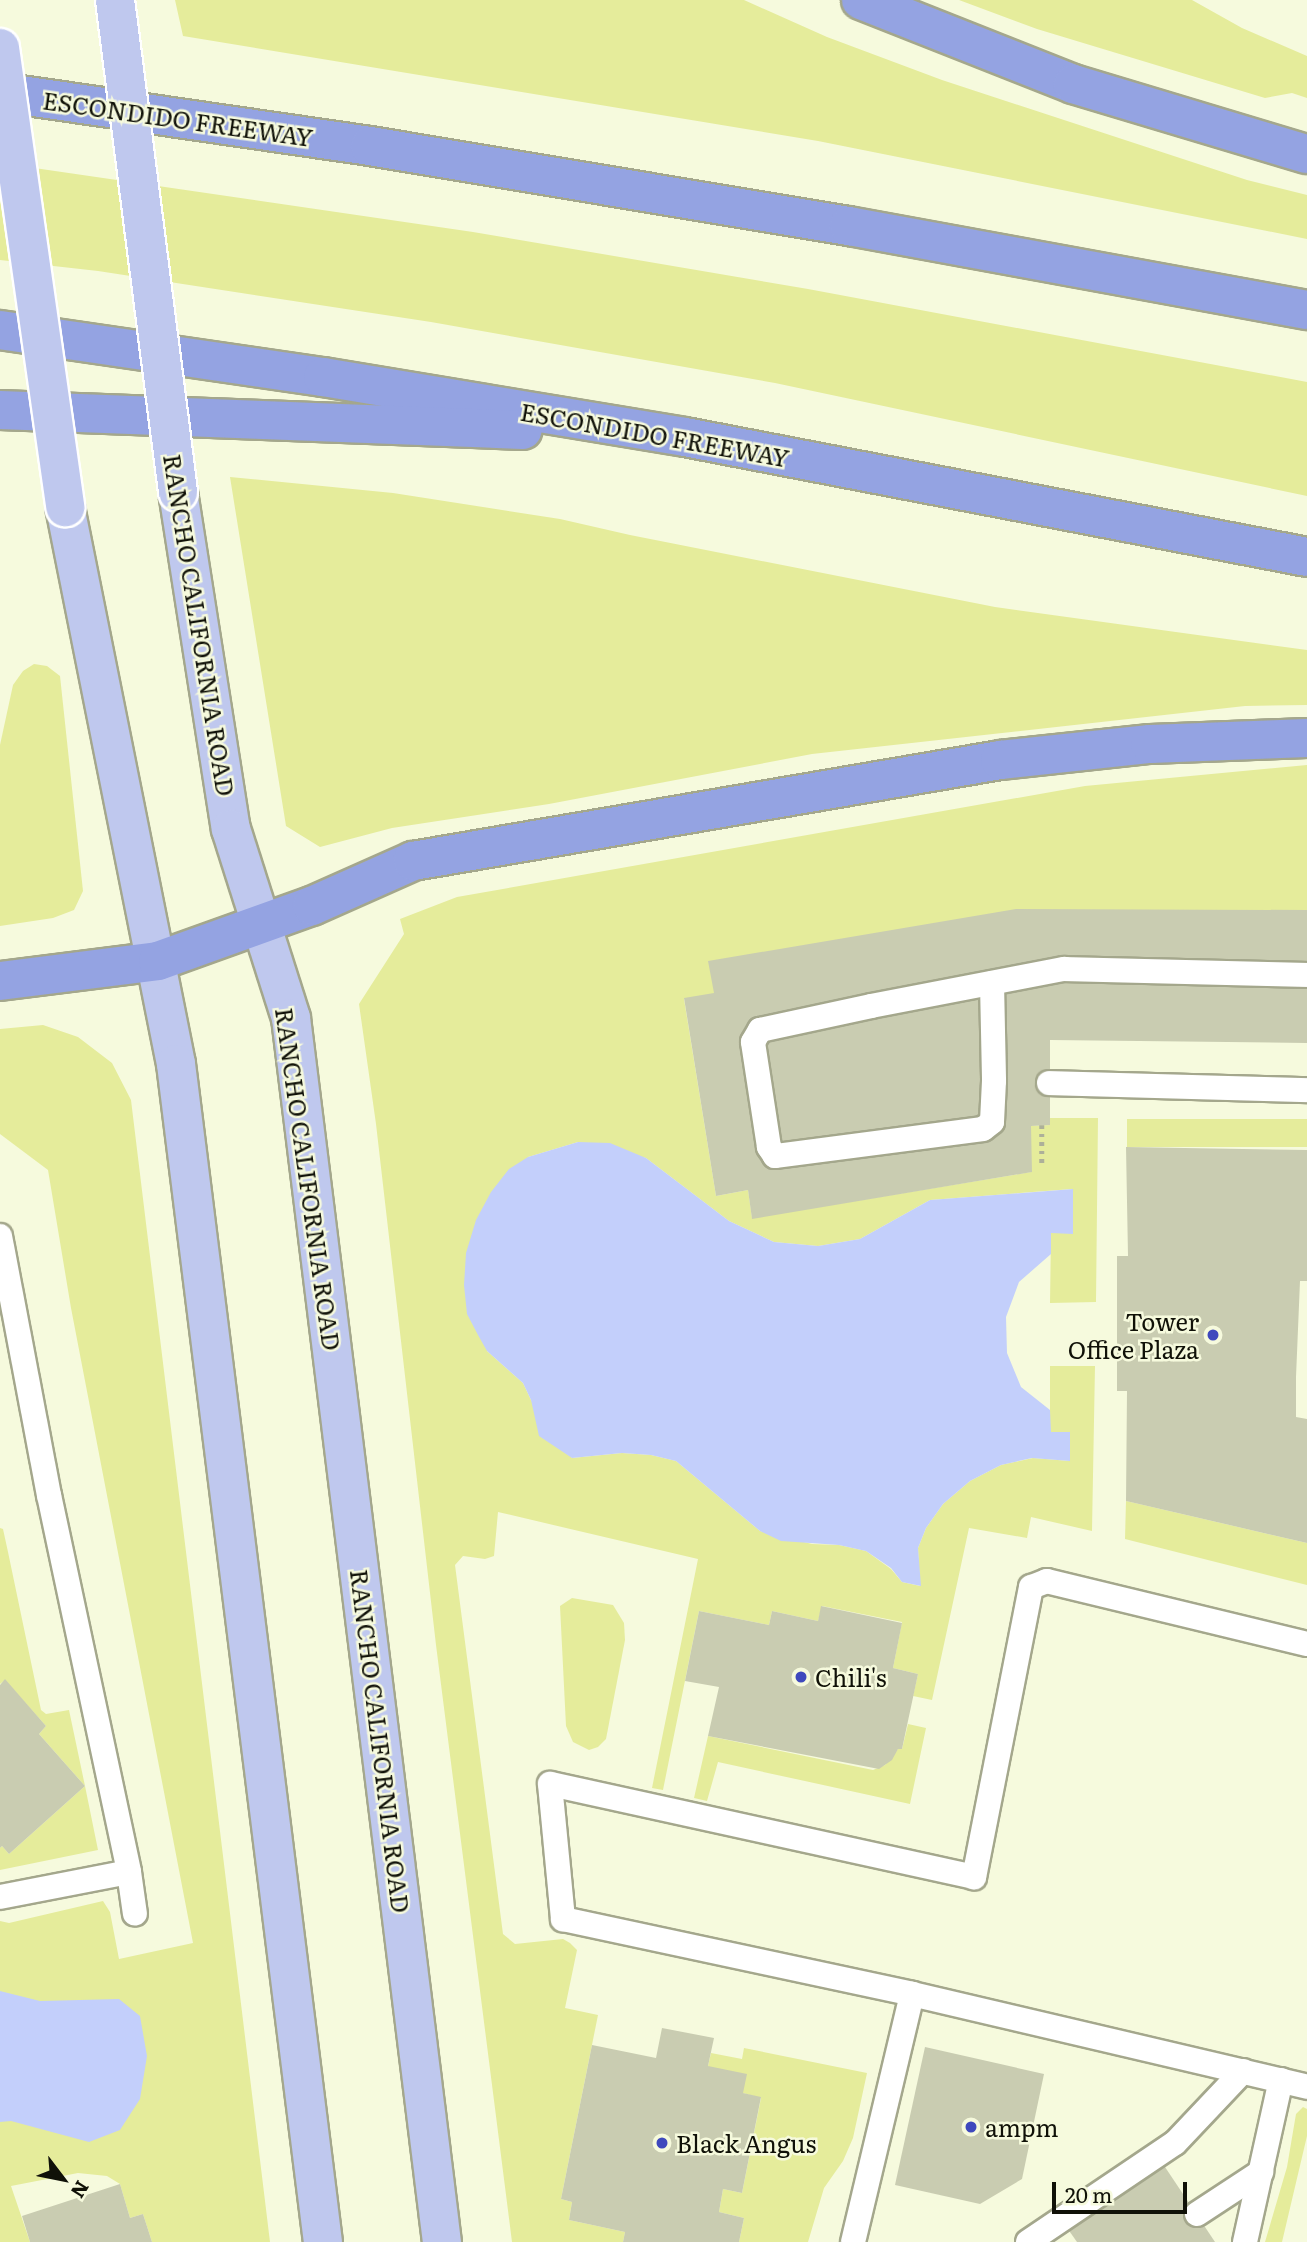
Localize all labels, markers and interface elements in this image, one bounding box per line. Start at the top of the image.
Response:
street label: ESCONDIDO FREEWAY [41,85,315,151]
street label: ESCONDIDO FREEWAY [518,396,792,472]
street label: RANCHO CALIFORNIA ROAD [159,452,241,798]
street label: RANCHO CALIFORNIA ROAD [271,1006,347,1352]
place label: Tower Office Plaza [1068,1307,1199,1363]
marker: Tower Office Plaza [1205,1327,1221,1343]
street label: RANCHO CALIFORNIA ROAD [346,1568,416,1914]
place label: Chili's [815,1663,886,1691]
marker: Chili's [793,1669,809,1685]
place label: ampm [985,2113,1059,2141]
marker: ampm [963,2119,979,2135]
place label: Black Angus [676,2129,816,2157]
marker: Black Angus [654,2135,670,2151]
north arrow [28,2144,98,2214]
scale bar [1055,2168,1190,2212]
text: N [65,2176,97,2204]
text: 20 m [1065,2178,1112,2209]

